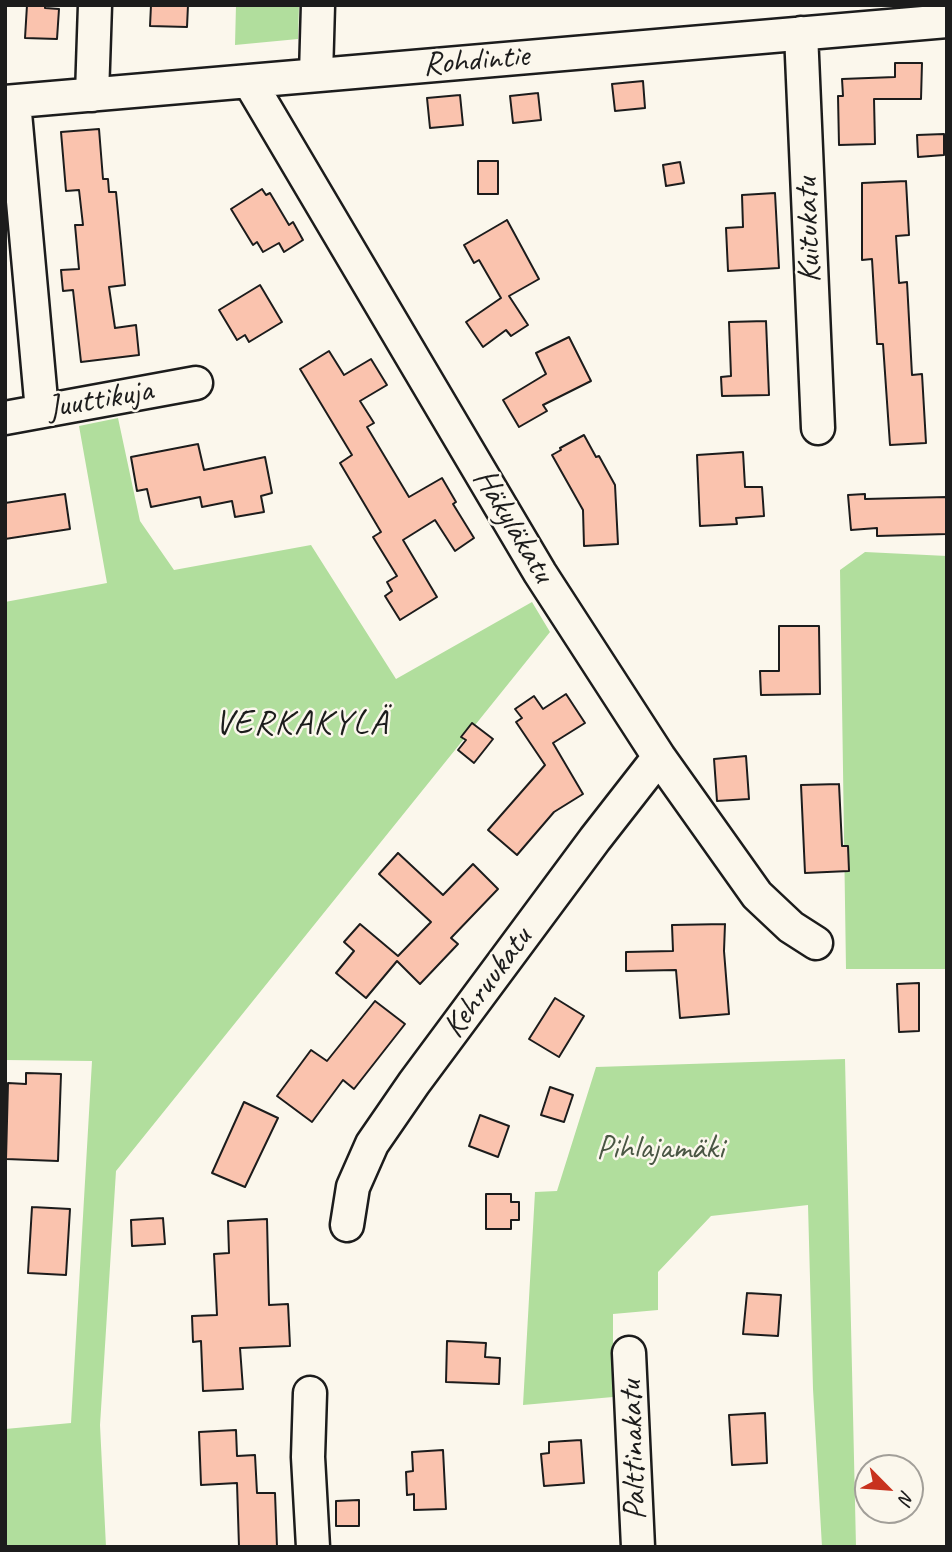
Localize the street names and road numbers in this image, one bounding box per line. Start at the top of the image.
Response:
street label: Rohdintie [421,37,531,85]
street label: Kuitukatu [787,177,831,283]
street label: Juuttikuja [44,371,156,429]
street label: Häkyläkatu [464,462,562,590]
street label: Kehruukatu [435,920,541,1046]
street label: Palttinakatu [612,1379,656,1521]

